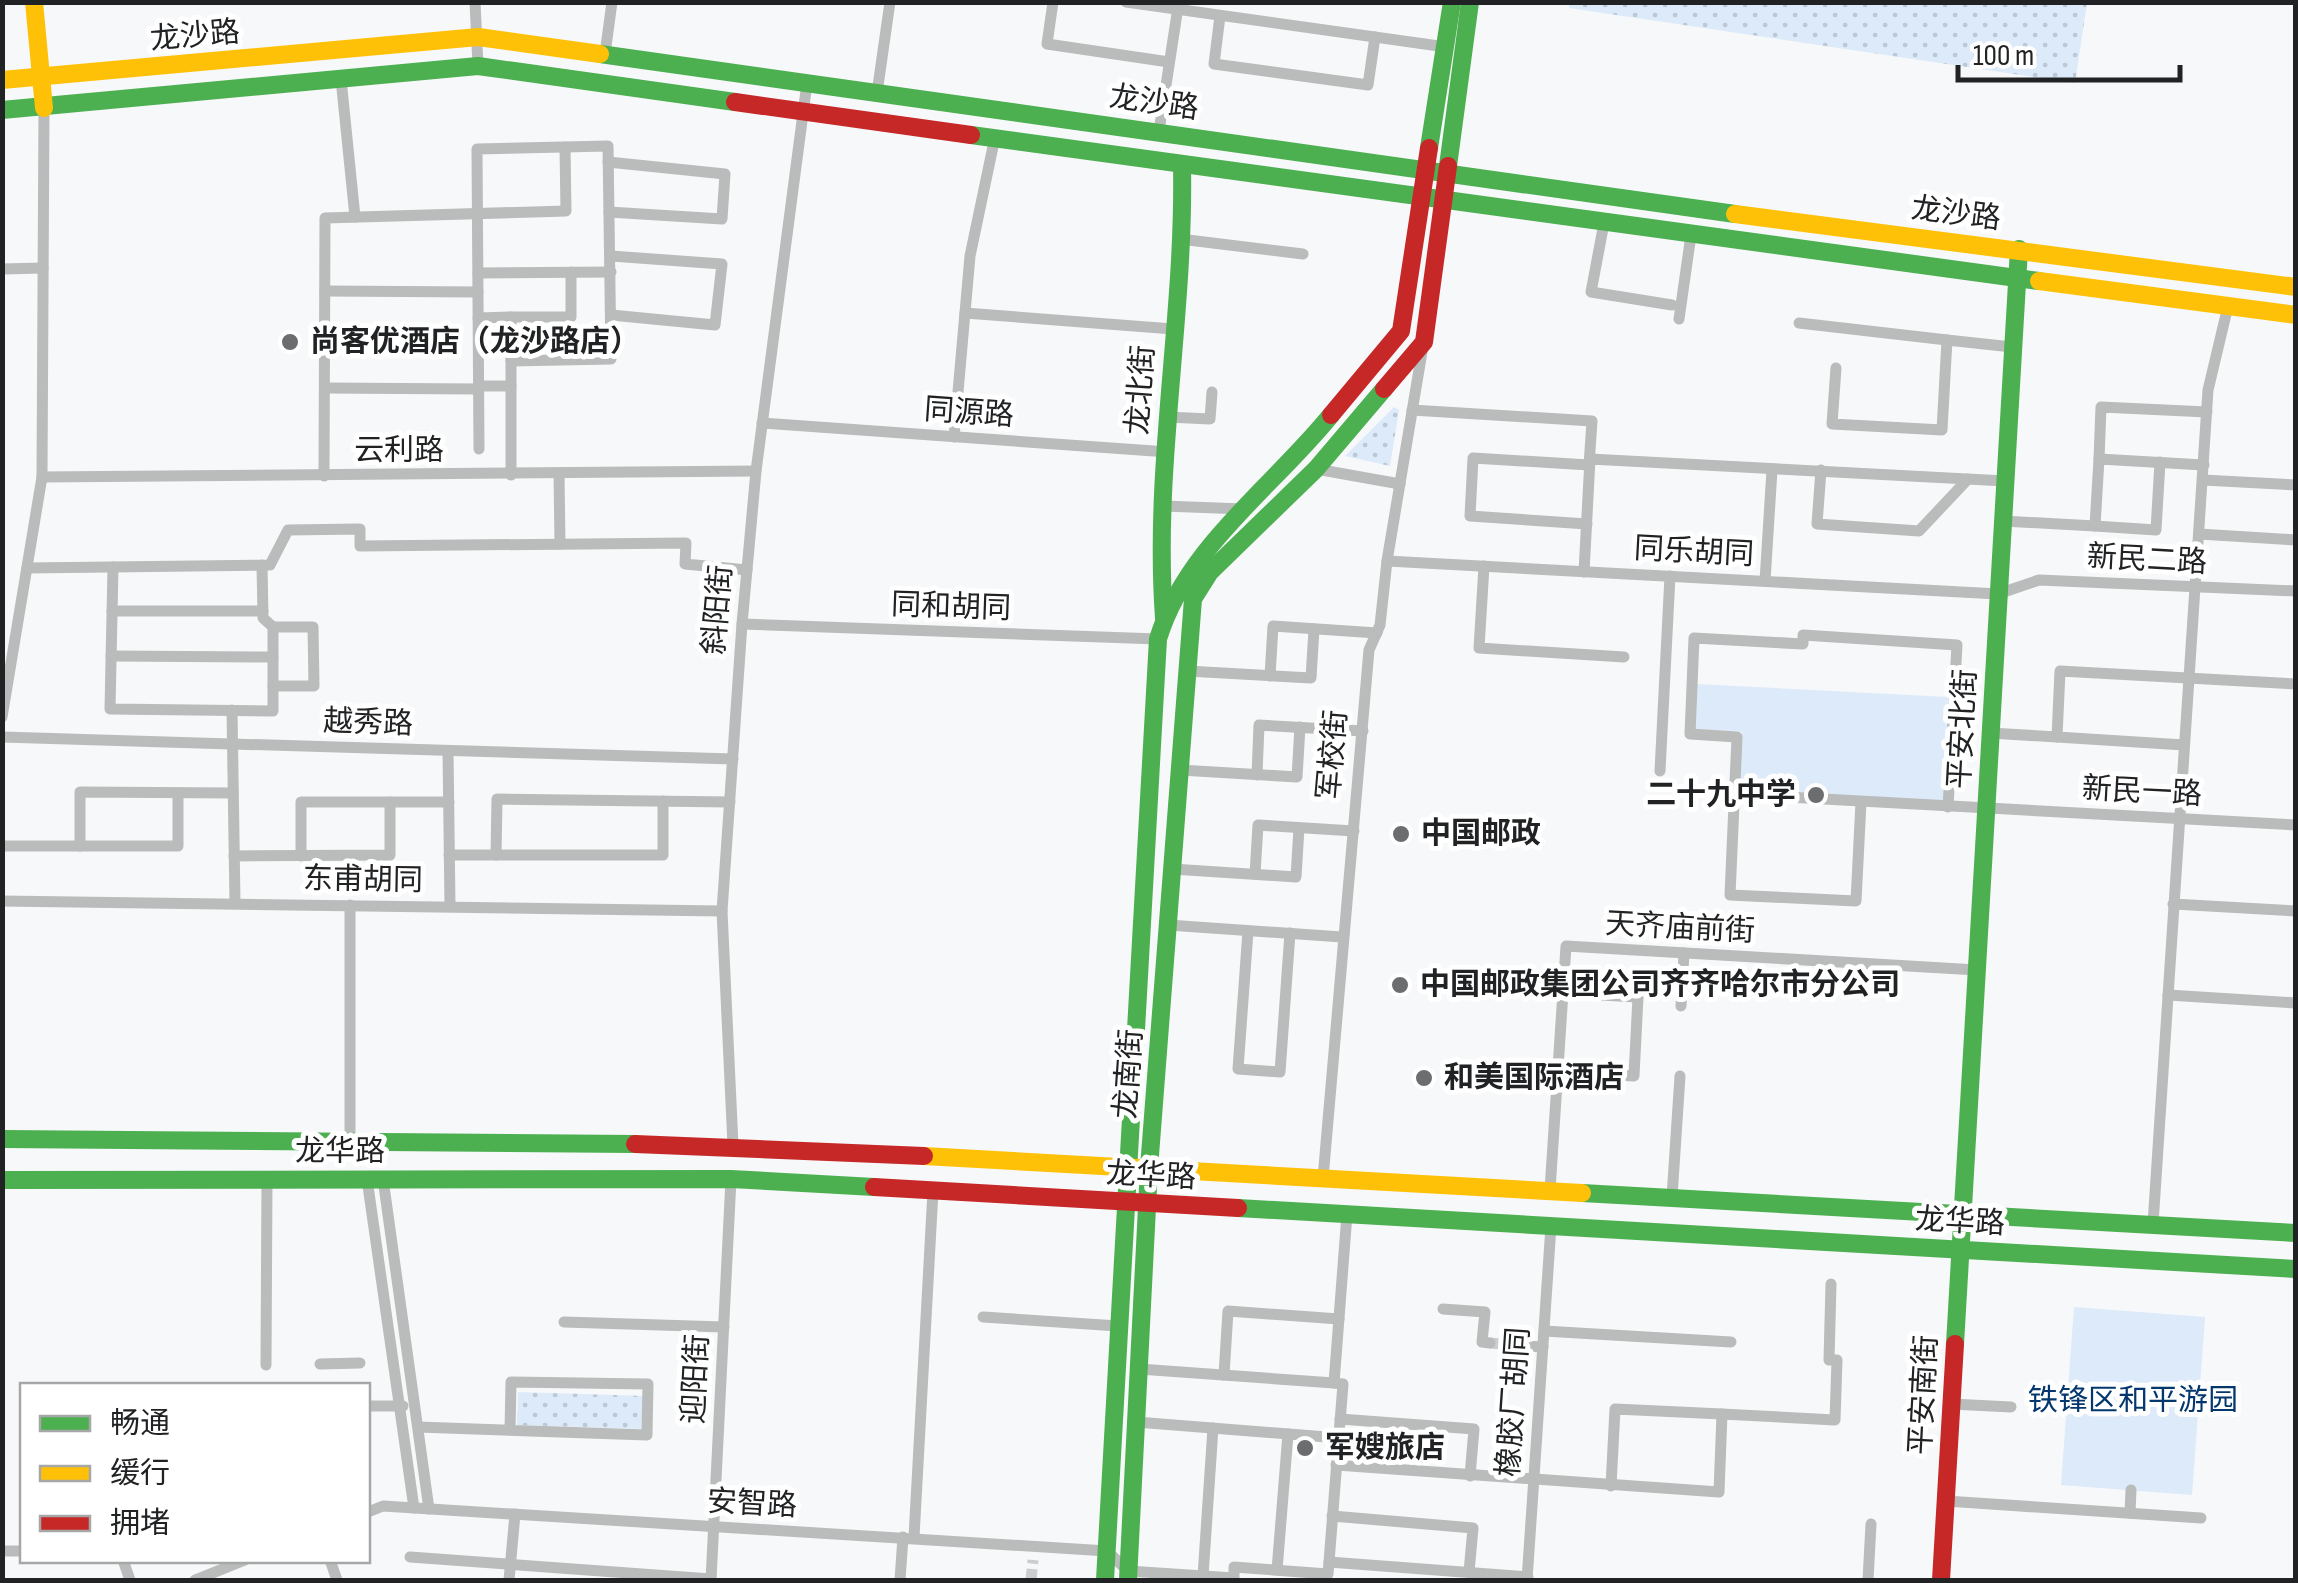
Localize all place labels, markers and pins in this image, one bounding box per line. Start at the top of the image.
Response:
place label: 尚客优酒店（龙沙路店） [310,324,640,360]
marker: 尚客优酒店（龙沙路店） [279,331,301,353]
place label: 二十九中学 [1646,777,1796,813]
marker: 二十九中学 [1805,784,1827,806]
place label: 中国邮政 [1421,816,1541,852]
marker: 中国邮政 [1390,823,1412,845]
place label: 中国邮政集团公司齐齐哈尔市分公司 [1420,967,1900,1003]
marker: 中国邮政集团公司齐齐哈尔市分公司 [1389,974,1411,996]
place label: 和美国际酒店 [1444,1060,1624,1096]
marker: 和美国际酒店 [1413,1067,1435,1089]
place label: 军嫂旅店 [1325,1430,1445,1466]
marker: 军嫂旅店 [1294,1437,1316,1459]

